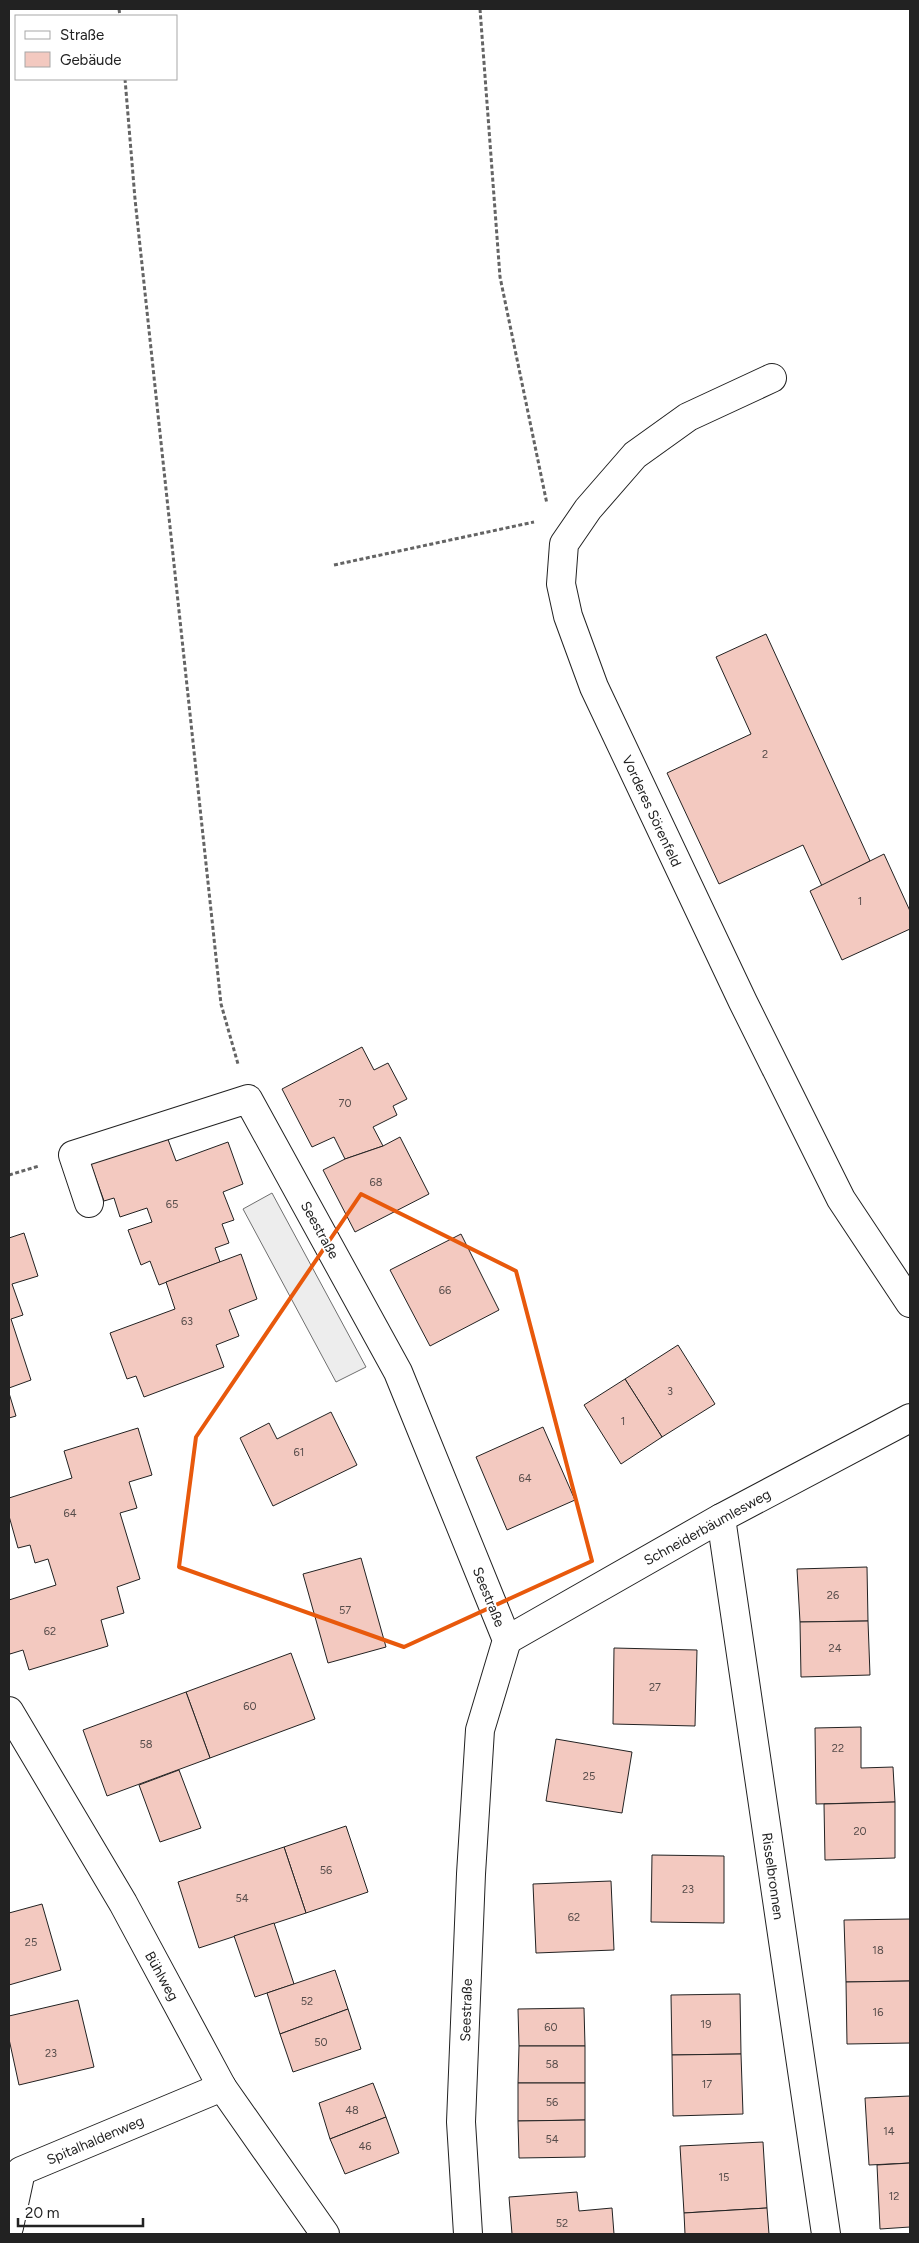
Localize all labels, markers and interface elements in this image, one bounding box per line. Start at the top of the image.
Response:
legend [15,15,178,80]
text: Straße [60,26,104,44]
text: Gebäude [60,51,121,69]
house number: 2 [762,748,768,761]
street label: Vorderes Sörenfeld [618,753,685,870]
house number: 1 [858,895,862,908]
house number: 70 [339,1097,351,1110]
house number: 68 [370,1176,383,1189]
house number: 65 [166,1198,178,1211]
street label: Seestraße [297,1199,342,1262]
house number: 66 [439,1284,451,1297]
house number: 63 [181,1315,193,1328]
house number: 3 [667,1385,673,1398]
house number: 1 [621,1415,625,1428]
house number: 61 [294,1446,304,1459]
house number: 64 [518,1472,532,1485]
street label: Schneiderbäumlesweg [641,1486,774,1569]
house number: 64 [63,1507,77,1520]
street label: Seestraße [469,1565,508,1630]
house number: 26 [827,1589,839,1602]
house number: 57 [339,1604,351,1617]
house number: 62 [44,1625,56,1638]
house number: 24 [829,1642,842,1655]
house number: 27 [649,1681,661,1694]
house number: 60 [243,1700,257,1713]
house number: 58 [139,1738,153,1751]
house number: 22 [832,1742,844,1755]
house number: 25 [583,1770,595,1783]
house number: 20 [853,1825,867,1838]
street label: Risselbronnen [758,1831,787,1921]
house number: 56 [320,1864,332,1877]
house number: 23 [682,1883,694,1896]
house number: 54 [235,1892,249,1905]
house number: 62 [568,1911,580,1924]
house number: 25 [25,1936,37,1949]
house number: 18 [872,1944,884,1957]
street label: Bühlweg [141,1949,182,2004]
street label: Seestraße [457,1978,476,2042]
house number: 52 [301,1995,313,2008]
house number: 16 [873,2006,883,2019]
house number: 19 [701,2018,711,2031]
house number: 60 [544,2021,558,2034]
house number: 50 [314,2036,328,2049]
house number: 23 [45,2047,57,2060]
house number: 58 [545,2058,559,2071]
house number: 17 [702,2078,712,2091]
house number: 56 [546,2096,558,2109]
house number: 48 [345,2104,359,2117]
street label: Spitalhaldenweg [44,2112,146,2169]
house number: 14 [883,2125,895,2138]
house number: 54 [545,2133,559,2146]
house number: 46 [358,2140,372,2153]
house number: 15 [719,2171,729,2184]
house number: 12 [889,2190,899,2203]
scale bar [18,2196,142,2228]
text: 20 m [25,2204,59,2222]
house number: 52 [556,2217,568,2230]

